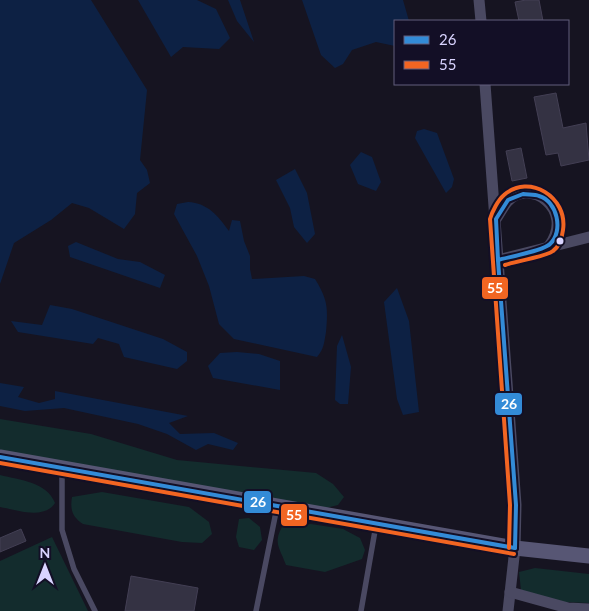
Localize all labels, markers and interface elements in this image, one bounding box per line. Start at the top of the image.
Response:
legend [394,20,569,85]
text: 26 [439,30,457,48]
text: 55 [439,55,456,73]
unlabelled marker [555,236,565,246]
line badge: 55 [481,276,509,300]
text: 55 [487,279,503,296]
line badge: 26 [494,392,523,416]
text: 26 [501,395,517,412]
line badge: 26 [243,490,272,514]
text: 26 [250,493,266,510]
line badge: 55 [280,503,308,527]
text: 55 [286,506,302,523]
north arrow [20,541,70,591]
text: N [40,544,50,561]

